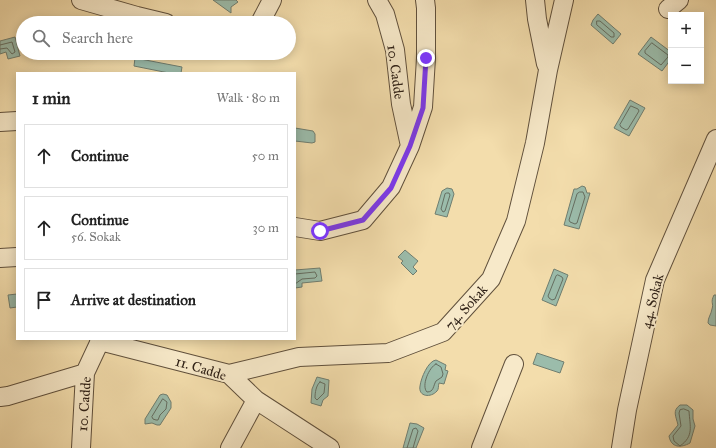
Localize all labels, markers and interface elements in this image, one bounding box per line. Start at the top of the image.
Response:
map controls [668,12,704,84]
button: + [668,12,704,48]
search box [16,16,296,60]
icon: search [30,27,52,49]
text: Search here [62,29,133,47]
street label: 10. Cadde [383,44,408,101]
button: − [668,48,704,84]
route end [417,49,435,67]
text: 1 min [32,88,71,109]
text: Walk · 80 m [217,90,280,106]
icon: ahead [33,145,55,167]
text: Continue [71,147,129,165]
text: 50 m [252,148,279,164]
text: Continue [71,211,129,229]
icon: ahead [33,217,55,239]
text: 30 m [253,220,279,236]
route start [311,222,329,240]
text: 56. Sokak [71,229,121,245]
street label: 44. Sokak [637,271,668,330]
street label: 74. Sokak [442,281,492,334]
icon: arrive [33,289,55,311]
text: Arrive at destination [71,291,196,309]
street label: 11. Cadde [173,353,229,384]
street label: 10. Cadde [74,376,95,432]

